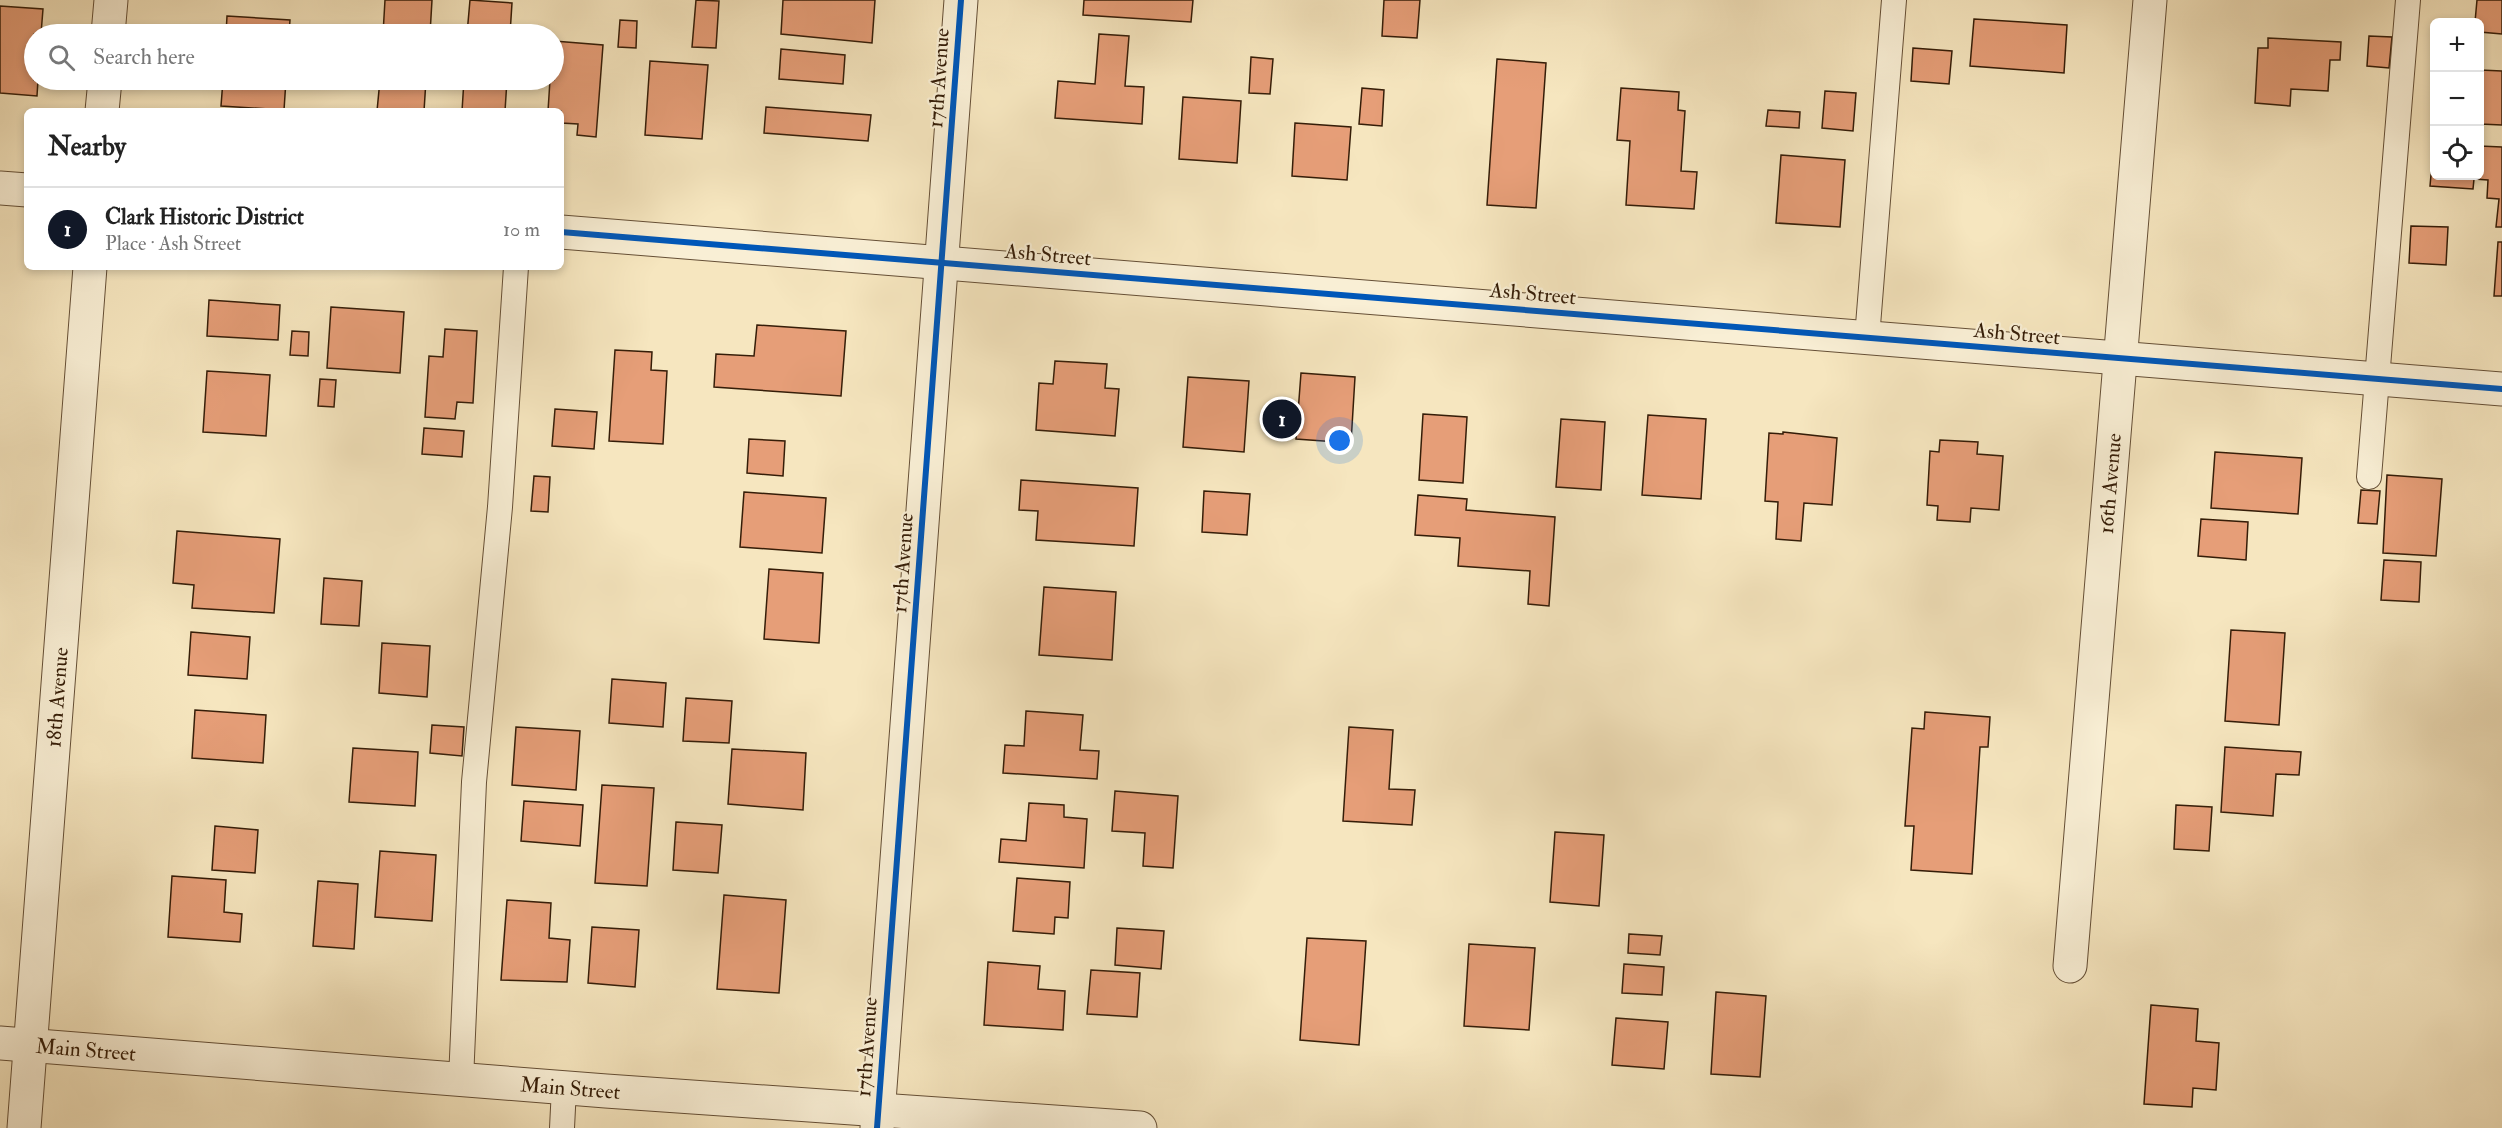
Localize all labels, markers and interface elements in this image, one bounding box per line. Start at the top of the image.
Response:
map controls [2430,18,2484,180]
button: + [2430,18,2484,72]
search box [24,24,564,90]
street label: 17th Avenue [922,27,956,129]
icon: search [45,41,78,74]
text: Search here [93,43,195,71]
button: − [2430,72,2484,126]
button: locate [2430,126,2484,180]
text: Nearby [48,131,126,163]
text: Clark Historic District [105,203,304,231]
text: 1 [64,217,71,242]
text: 10 m [503,217,540,242]
text: Place · Ash Street [105,231,241,256]
street label: Ash Street [1003,238,1092,272]
street label: Ash Street [1488,277,1577,311]
street label: Ash Street [1972,317,2061,351]
pin: 1 [1262,396,1302,442]
your location [1325,426,1354,455]
street label: 16th Avenue [2092,432,2128,535]
street label: 17th Avenue [886,512,920,614]
street label: 18th Avenue [40,646,74,748]
street label: 17th Avenue [850,996,884,1098]
street label: Main Street [35,1032,137,1067]
street label: Main Street [519,1071,621,1105]

